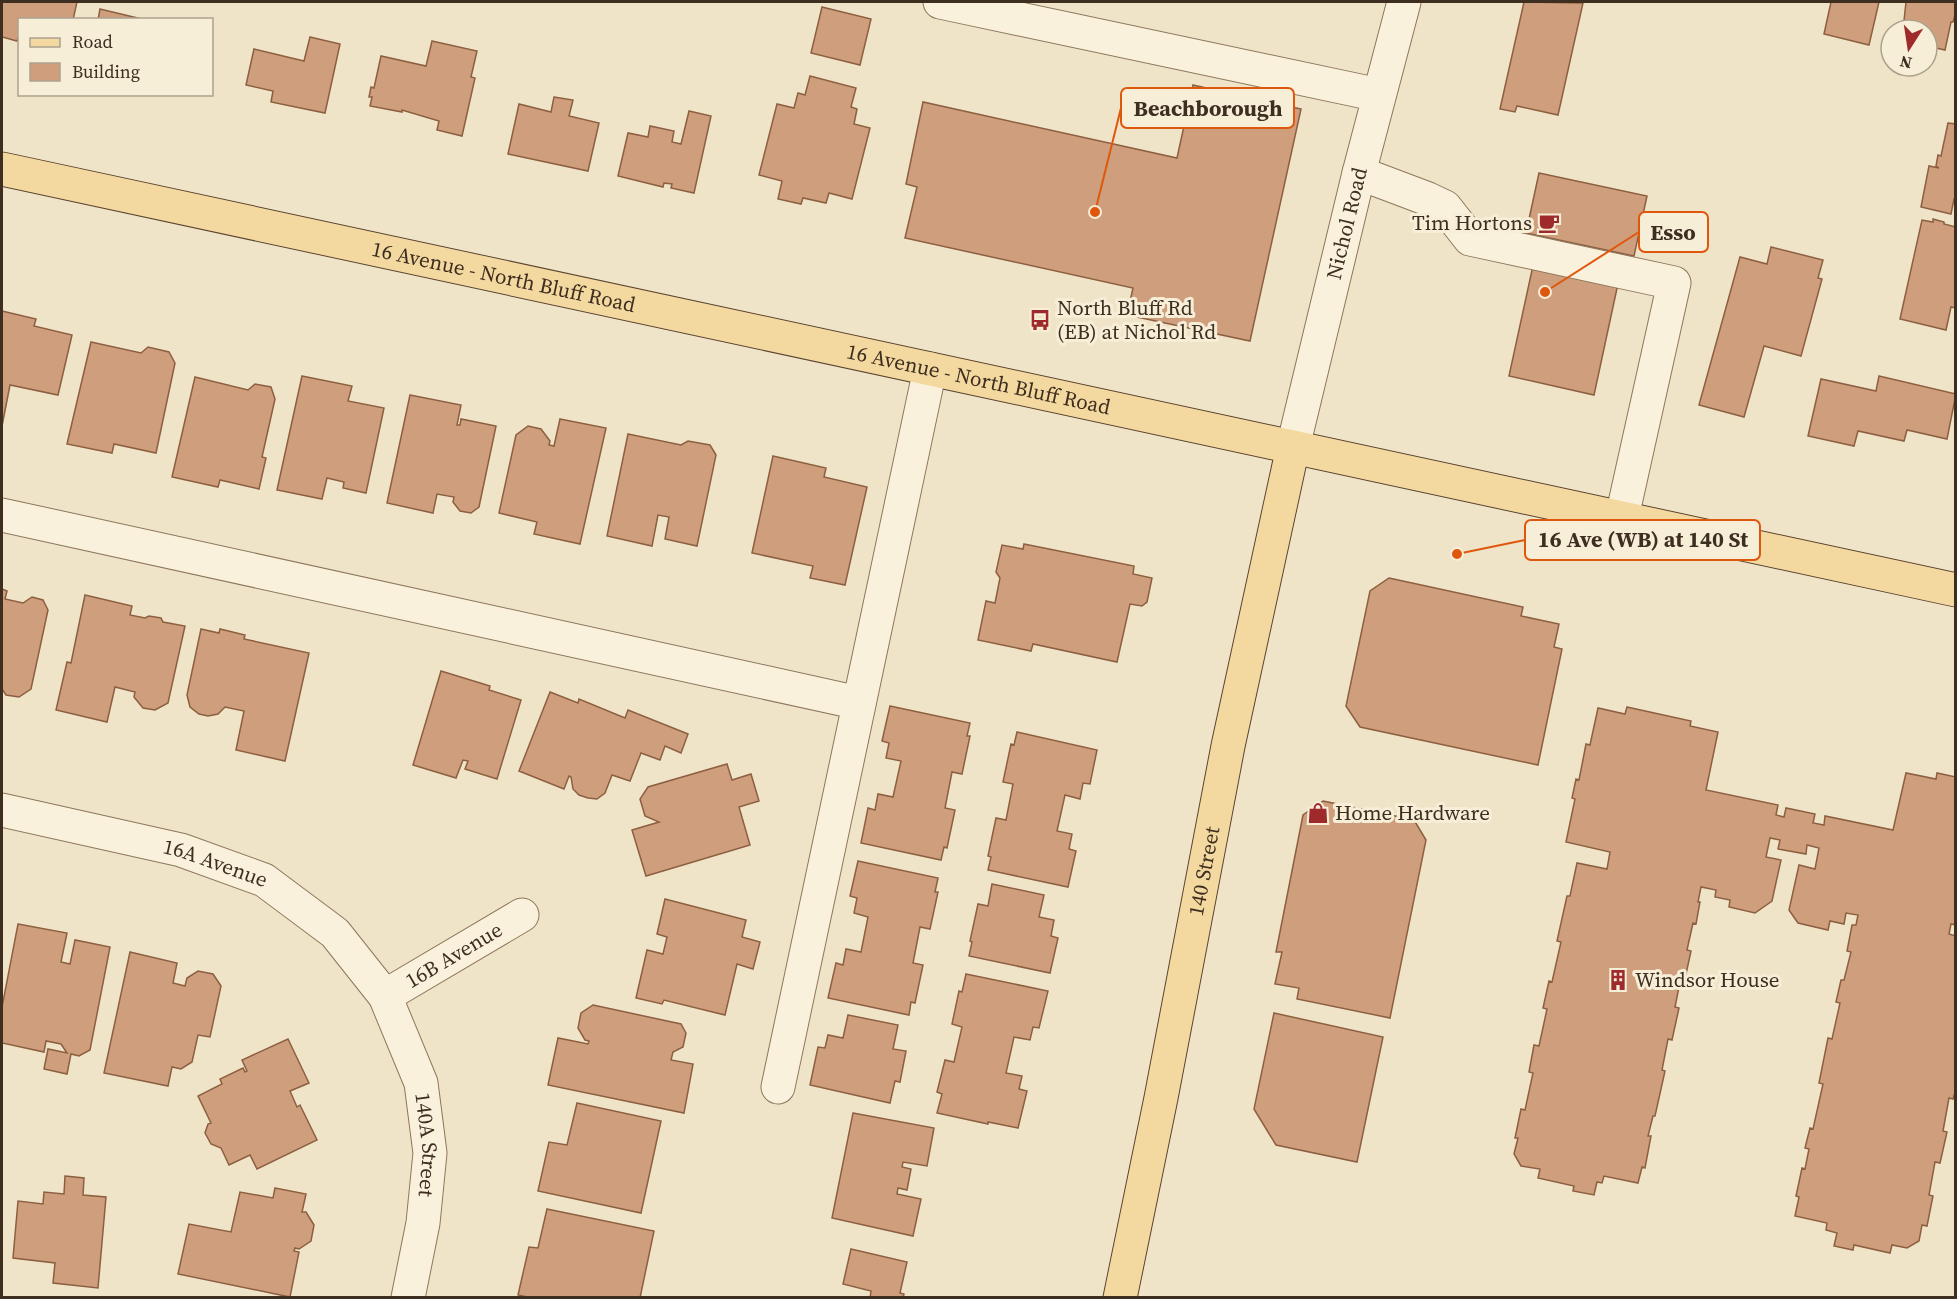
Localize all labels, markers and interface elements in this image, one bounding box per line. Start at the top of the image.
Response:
legend [18,18,213,96]
north arrow [1879,18,1939,78]
text: Road [72,29,113,54]
text: N [1898,51,1914,75]
text: Building [72,59,140,84]
callout: Beachborough [1121,88,1294,128]
text: Beachborough [1133,93,1283,123]
street label: Nichol Road [1319,164,1374,282]
place label: Tim Hortons [1412,208,1532,237]
cafe icon: Tim Hortons [1537,211,1561,235]
callout: Esso [1639,212,1708,252]
text: Esso [1650,217,1696,247]
street label: 16 Avenue - North Bluff Road [369,234,638,319]
place label: North Bluff Rd (EB) at Nichol Rd [1057,293,1216,346]
bus stop icon: North Bluff Rd (EB) at Nichol Rd [1028,308,1052,332]
street label: 16 Avenue - North Bluff Road [844,336,1113,421]
callout: 16 Ave (WB) at 140 St [1525,520,1760,560]
text: 16 Ave (WB) at 140 St [1538,524,1749,554]
place label: Home Hardware [1335,798,1490,827]
shop icon: Home Hardware [1306,801,1330,825]
street label: 140 Street [1181,824,1226,918]
street label: 16A Avenue [161,831,272,894]
street label: 16B Avenue [400,915,508,995]
place label: Windsor House [1635,965,1780,994]
building icon: Windsor House [1606,968,1630,992]
street label: 140A Street [408,1091,445,1198]

